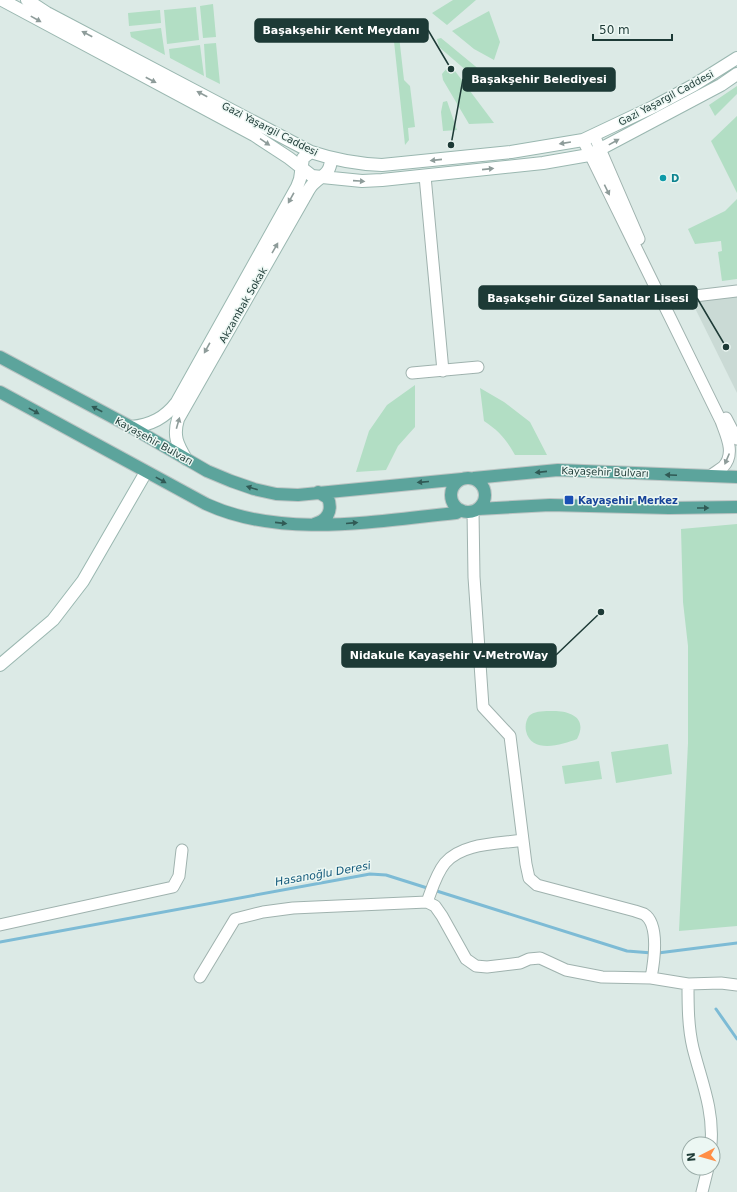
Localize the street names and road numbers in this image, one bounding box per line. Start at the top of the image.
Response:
street label: Gazi Yaşargil Caddesi [617,68,715,128]
street label: Gazi Yaşargil Caddesi [220,100,320,158]
street label: Akzambak Sokak [217,265,269,345]
street label: Kayaşehir Bulvarı [113,415,195,467]
street label: Kayaşehir Bulvarı [561,465,649,479]

